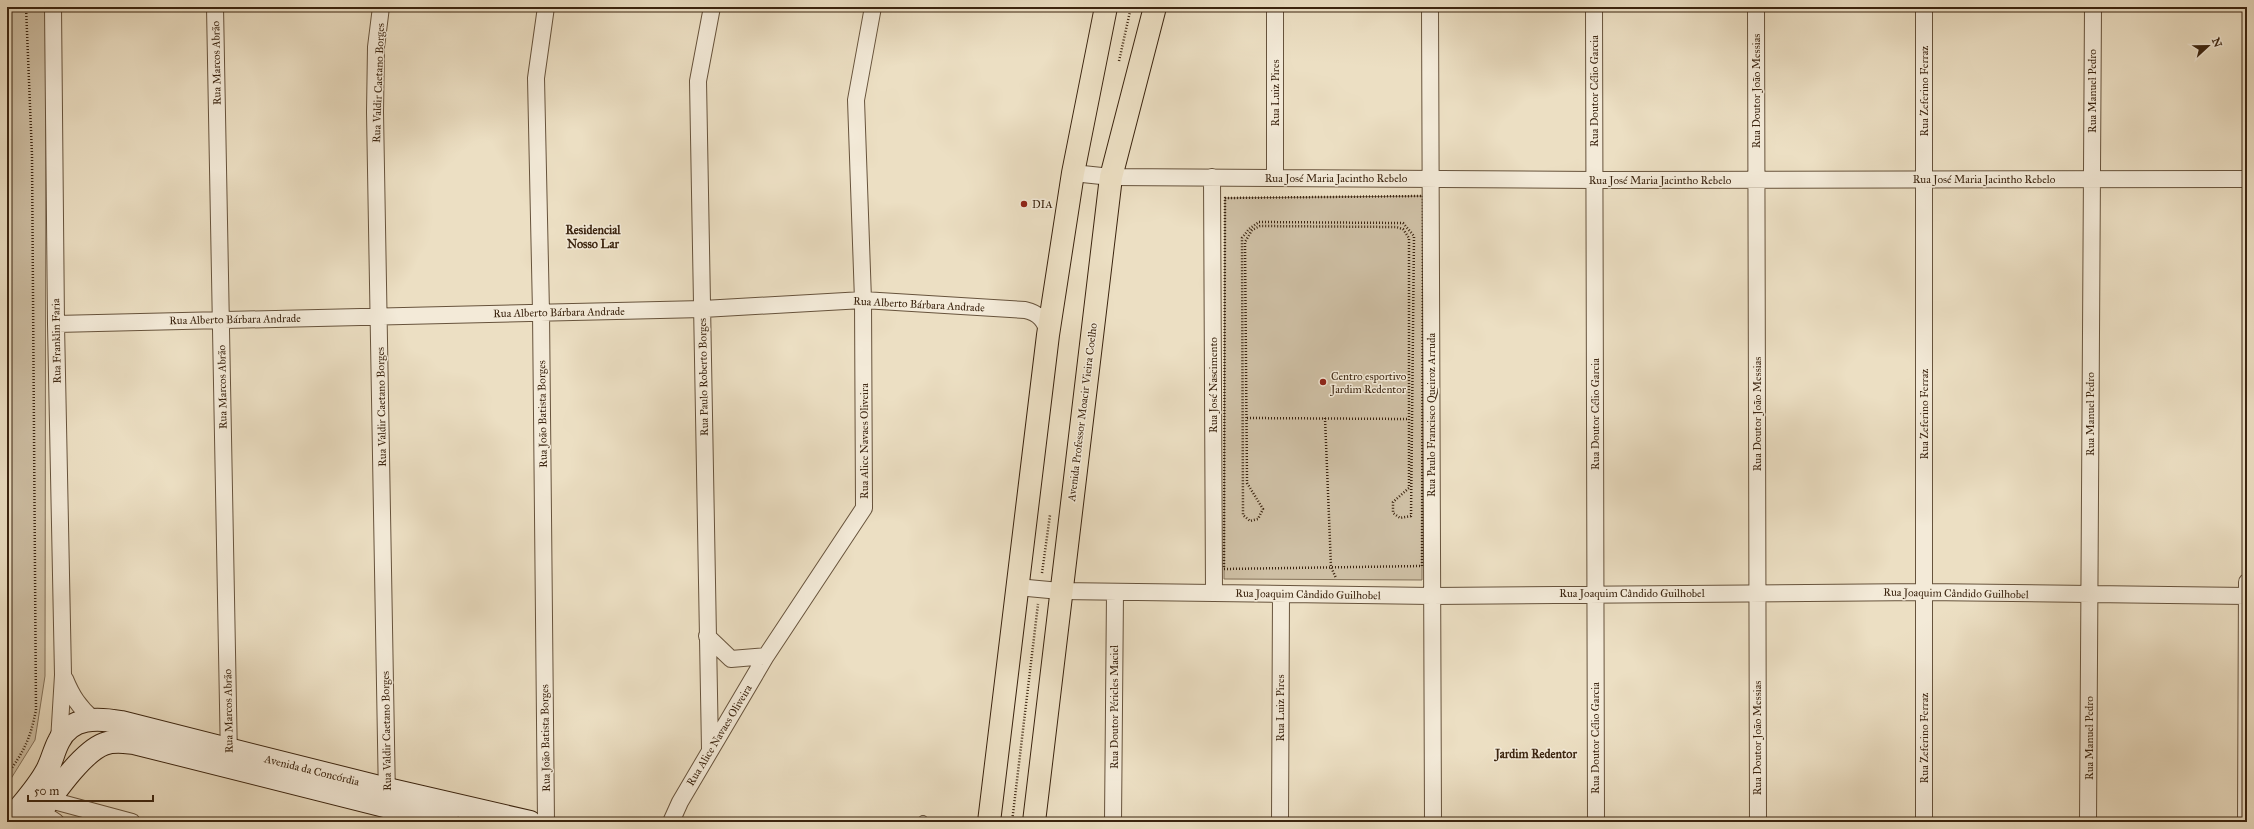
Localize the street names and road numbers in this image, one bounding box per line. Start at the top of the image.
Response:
street label: Rua Marcos Abrão [209,20,224,105]
street label: Rua Valdir Caetano Borges [370,23,387,143]
street label: Rua Doutor João Messias [1750,34,1764,148]
street label: Rua Doutor Célio Garcia [1588,35,1601,147]
street label: Rua Zeferino Ferraz [1918,46,1931,136]
street label: Rua Manuel Pedro [2086,49,2099,133]
street label: Rua Luiz Pires [1269,60,1282,126]
street label: Rua José Maria Jacintho Rebelo [1265,172,1408,186]
street label: Rua José Maria Jacintho Rebelo [1913,173,2056,187]
street label: Rua José Maria Jacintho Rebelo [1589,174,1732,188]
street label: Rua Alberto Bárbara Andrade [853,295,986,314]
street label: Rua Franklin Faria [49,298,64,384]
street label: Rua Alberto Bárbara Andrade [493,305,625,320]
street label: Rua Alberto Bárbara Andrade [169,312,301,327]
street label: Rua Paulo Roberto Borges [696,318,711,436]
street label: Avenida Professor Moacir Vieira Coelho [1065,322,1100,503]
street label: Rua Paulo Francisco Queiroz Arruda [1425,333,1438,497]
street label: Rua José Nascimento [1207,337,1221,433]
street label: Rua Marcos Abrão [215,344,230,429]
street label: Rua Valdir Caetano Borges [374,347,389,467]
street label: Rua Doutor João Messias [1751,357,1765,471]
street label: Rua Doutor Célio Garcia [1589,358,1602,470]
street label: Rua João Batista Borges [535,360,551,468]
street label: Rua Zeferino Ferraz [1918,369,1931,459]
street label: Rua Manuel Pedro [2084,372,2097,456]
street label: Rua Alice Navaes Oliveira [858,383,871,499]
street label: Rua Joaquim Cândido Guilhobel [1883,586,2029,602]
street label: Rua Joaquim Cândido Guilhobel [1235,587,1381,603]
street label: Rua Joaquim Cândido Guilhobel [1559,587,1705,601]
street label: Rua Doutor Péricles Maciel [1108,645,1121,769]
street label: Rua Marcos Abrão [221,668,236,753]
street label: Rua Valdir Caetano Borges [379,671,394,791]
street label: Rua Luiz Pires [1274,675,1287,741]
street label: Rua Doutor João Messias [1751,681,1765,795]
street label: Rua Alice Navaes Oliveira [684,682,755,788]
street label: Rua Doutor Célio Garcia [1589,682,1602,794]
street label: Rua João Batista Borges [538,684,554,792]
street label: Rua Zeferino Ferraz [1918,693,1931,783]
street label: Rua Manuel Pedro [2083,696,2096,780]
street label: Avenida da Concórdia [262,752,361,789]

